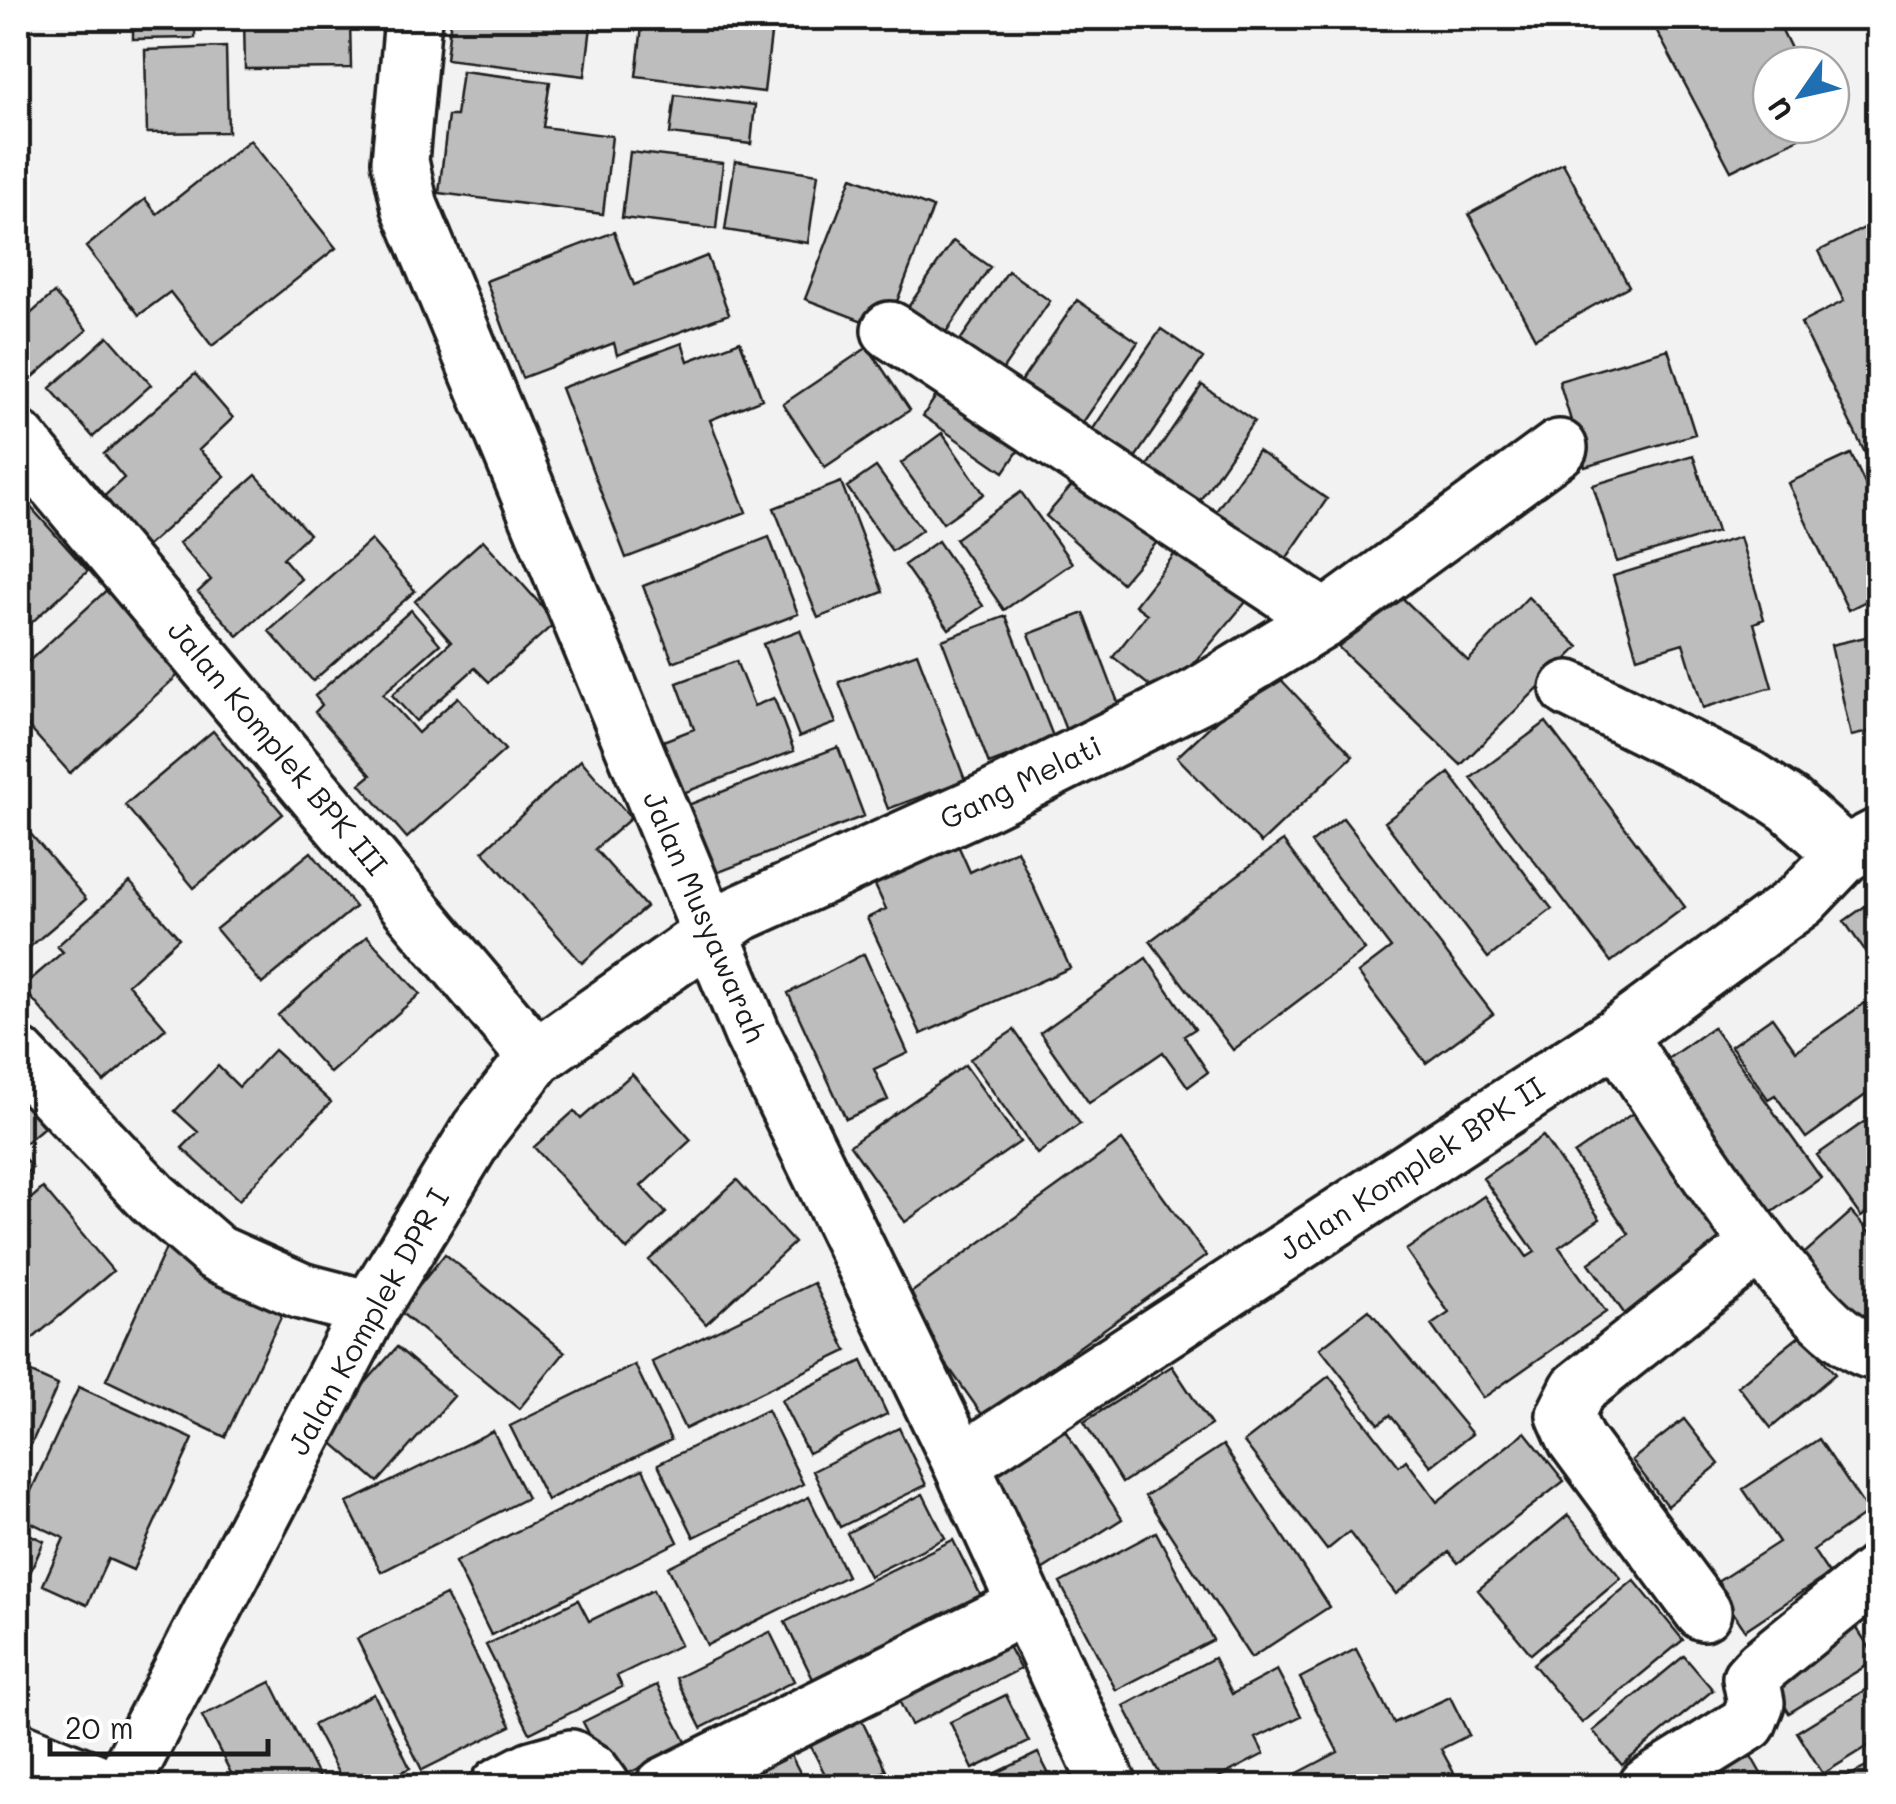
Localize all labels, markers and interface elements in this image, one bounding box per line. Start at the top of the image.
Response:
north arrow [1751,45,1851,145]
text: U [1759,91,1800,128]
street label: Jalan Komplek BPK III [160,611,397,883]
street label: Gang Melati [932,725,1108,838]
street label: Jalan Musyawarah [635,784,777,1048]
street label: Jalan Komplek BPK II [1271,1066,1551,1268]
street label: Jalan Komplek DPR I [277,1181,457,1461]
scale bar [50,1694,268,1756]
text: 20 m [65,1707,134,1747]

